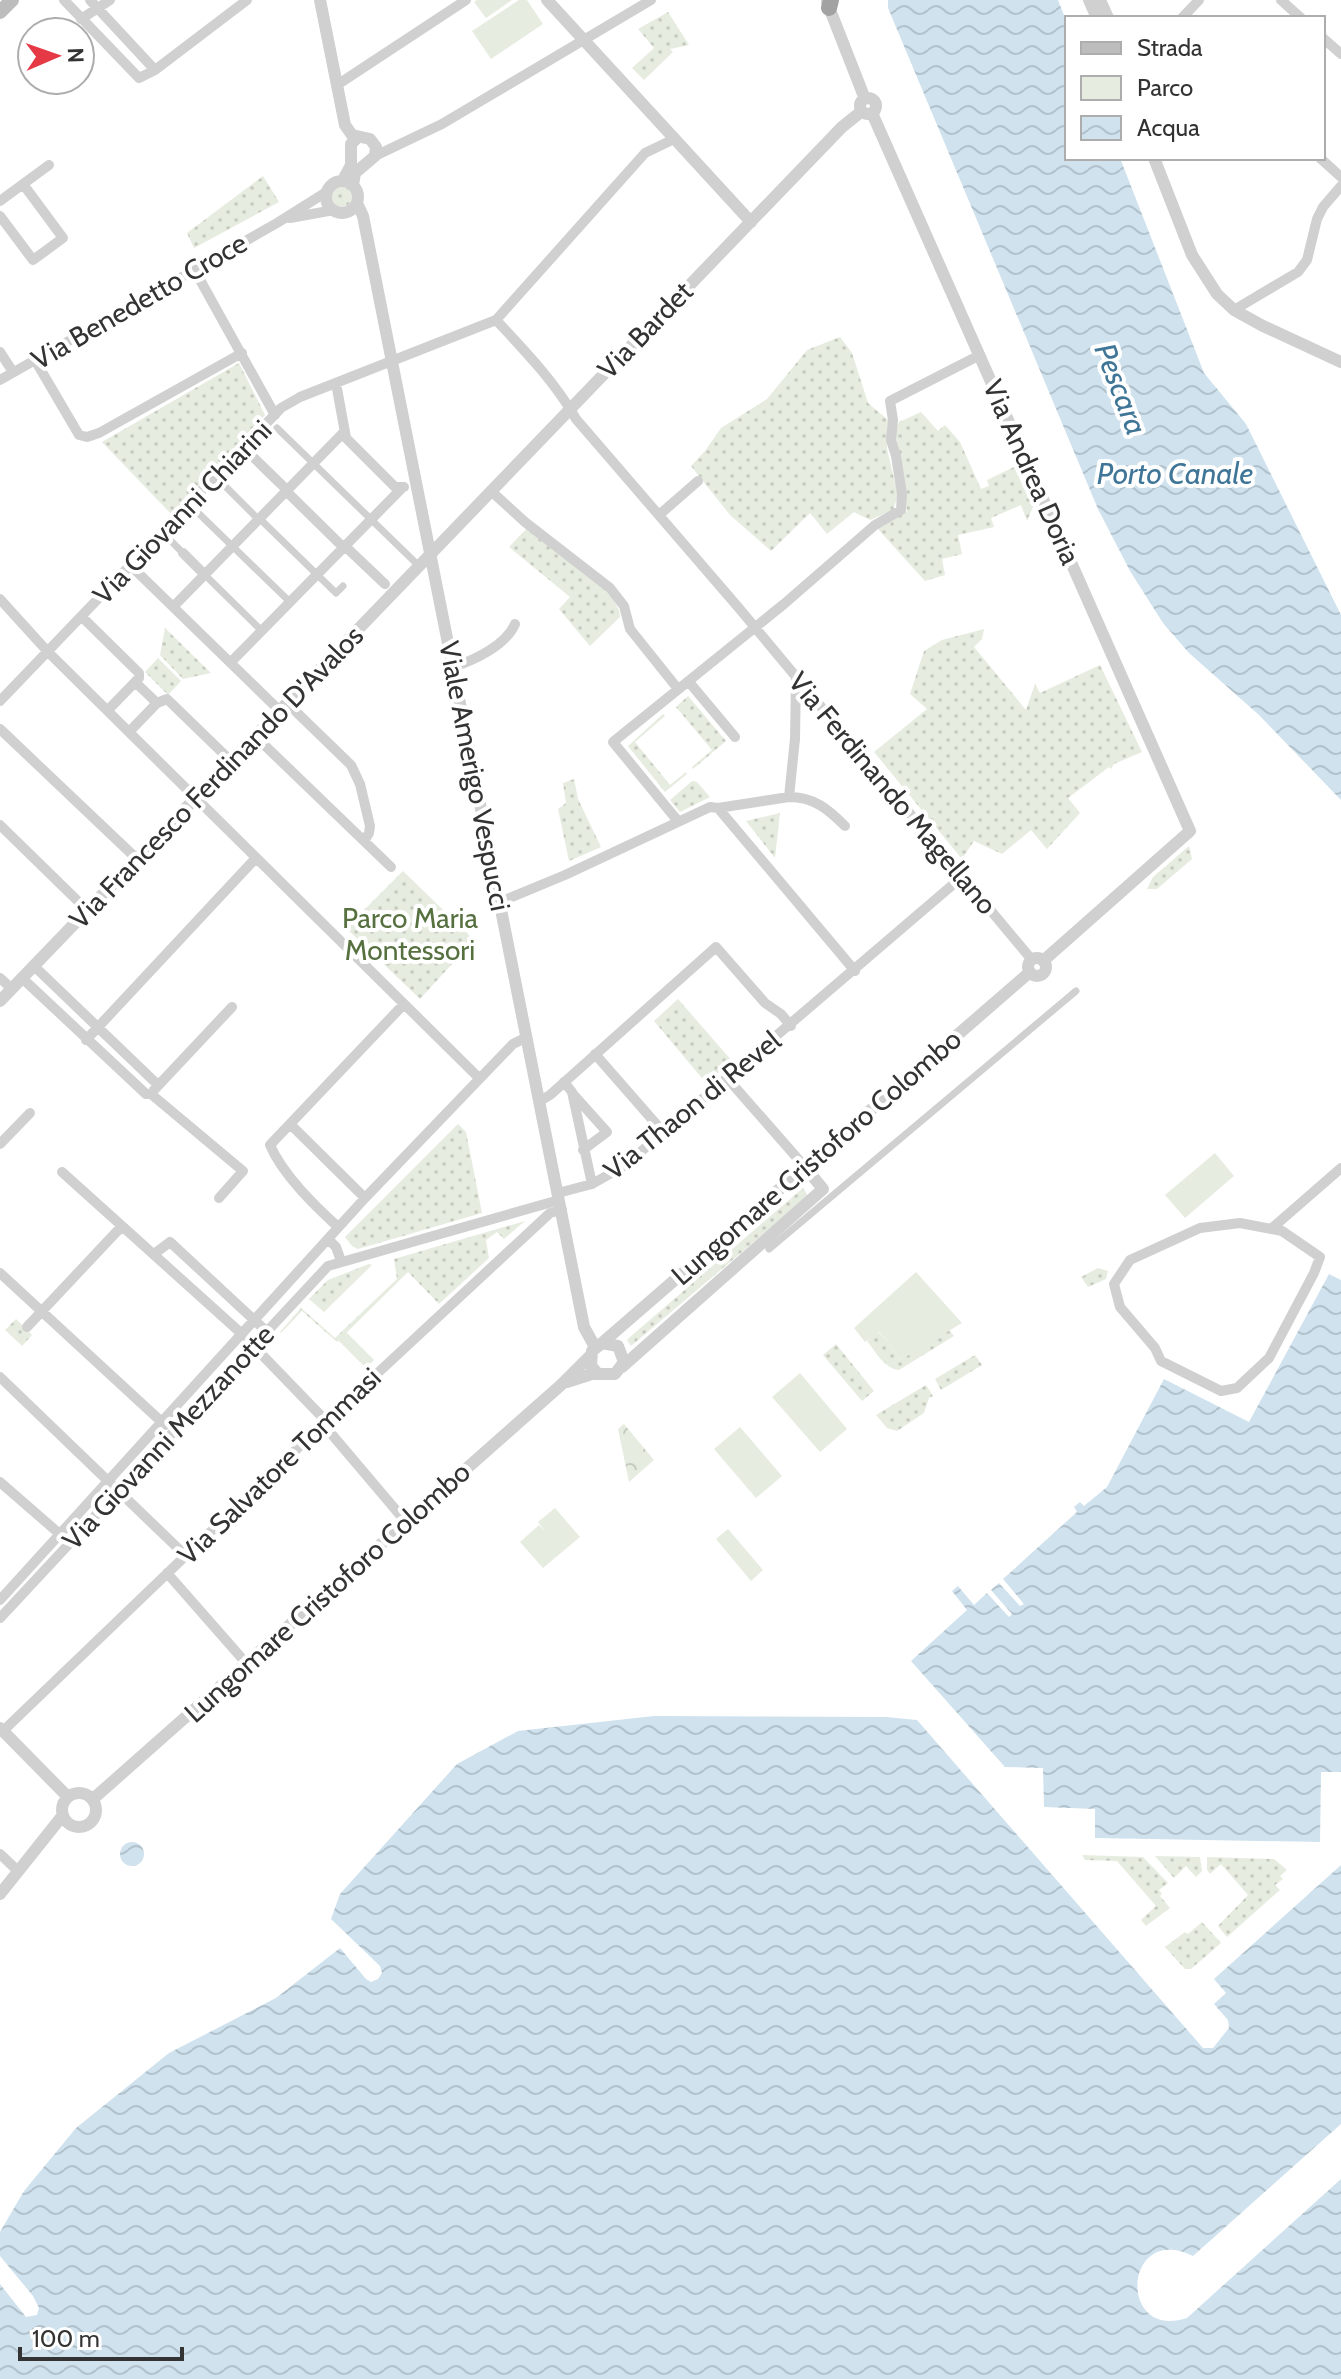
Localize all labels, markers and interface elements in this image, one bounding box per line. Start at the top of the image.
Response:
north arrow [16,16,96,96]
legend [1065,16,1325,160]
text: Strada [1137,33,1203,62]
text: N [62,47,89,64]
text: Parco [1137,73,1193,102]
text: Acqua [1137,113,1200,142]
street label: Via Benedetto Croce [25,225,253,377]
street label: Via Bardet [590,274,700,386]
water label: Pescara [1087,338,1155,440]
street label: Via Andrea Doria [976,374,1088,570]
street label: Via Giovanni Chiarini [86,413,278,611]
water label: Porto Canale [1097,455,1253,492]
street label: Via Francesco Ferdinando D'Avalos [62,618,370,936]
street label: Viale Amerigo Vespucci [432,638,518,914]
street label: Via Ferdinando Magellano [782,665,1004,921]
park label: Parco Maria Montessori [342,901,479,967]
street label: Lungomare Cristoforo Colombo [664,1022,968,1292]
street label: Via Thaon di Revel [597,1023,788,1187]
street label: Via Giovanni Mezzanotte [55,1318,281,1556]
street label: Via Salvatore Tommasi [170,1360,388,1572]
street label: Lungomare Cristoforo Colombo [177,1455,477,1729]
scale bar [20,2311,182,2361]
text: 100 m [32,2324,100,2353]

